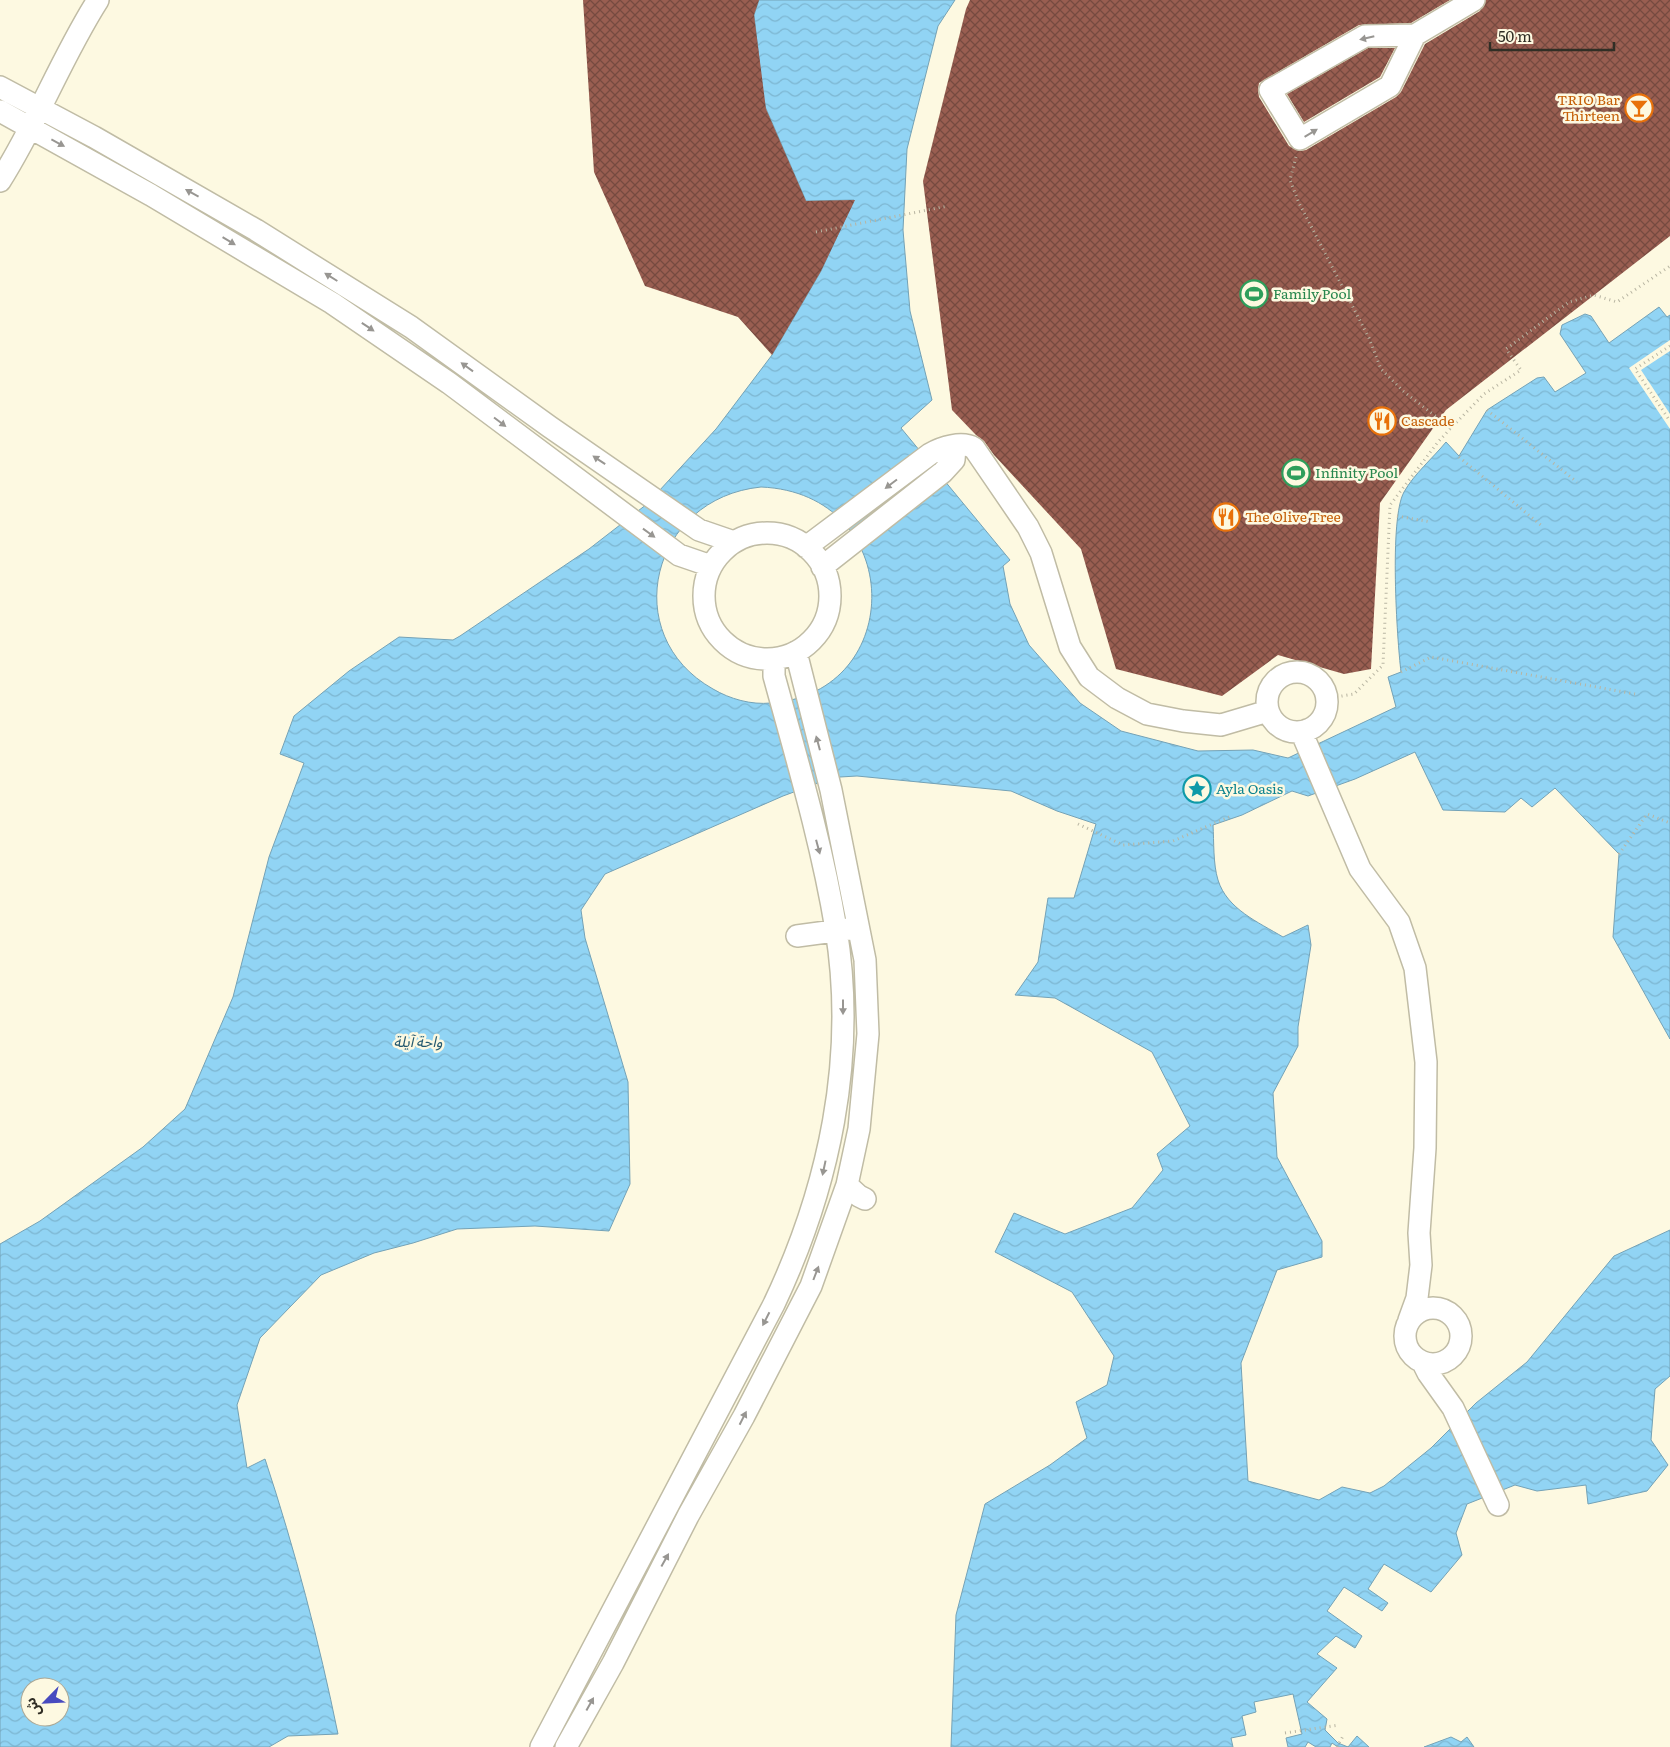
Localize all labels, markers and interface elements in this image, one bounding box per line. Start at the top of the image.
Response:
scale bar [1490,20,1614,52]
text: 50 m [1498,24,1532,47]
one-way arrow [1359,34,1374,42]
place label: TRIO Bar Thirteen [1557,89,1620,125]
bar icon: TRIO Bar Thirteen [1624,93,1654,123]
one-way arrow [1304,128,1317,137]
one-way arrow [51,139,66,147]
one-way arrow [186,188,199,197]
one-way arrow [223,237,236,246]
one-way arrow [324,273,338,282]
sports icon: Family Pool [1239,279,1269,309]
place label: Family Pool [1273,283,1351,303]
one-way arrow [361,322,374,332]
one-way arrow [460,362,473,372]
restaurant icon: Cascade [1367,406,1397,436]
place label: Cascade [1401,410,1455,430]
one-way arrow [493,416,506,427]
one-way arrow [592,455,606,465]
sports icon: Infinity Pool [1281,458,1311,488]
place label: Infinity Pool [1315,462,1398,482]
one-way arrow [885,478,898,489]
restaurant icon: The Olive Tree [1211,502,1241,532]
place label: The Olive Tree [1245,506,1341,526]
one-way arrow [642,528,655,538]
one-way arrow [814,735,822,750]
place icon: Ayla Oasis [1182,774,1212,804]
place label: Ayla Oasis [1216,778,1283,798]
one-way arrow [815,839,823,854]
one-way arrow [839,999,847,1015]
water label: واحة آيلة [393,1029,443,1052]
one-way arrow [820,1161,828,1176]
one-way arrow [812,1265,820,1280]
one-way arrow [762,1312,770,1327]
one-way arrow [739,1410,747,1425]
one-way arrow [661,1553,669,1568]
north arrow [20,1677,70,1727]
text: ش [19,1695,45,1721]
one-way arrow [586,1697,594,1712]

